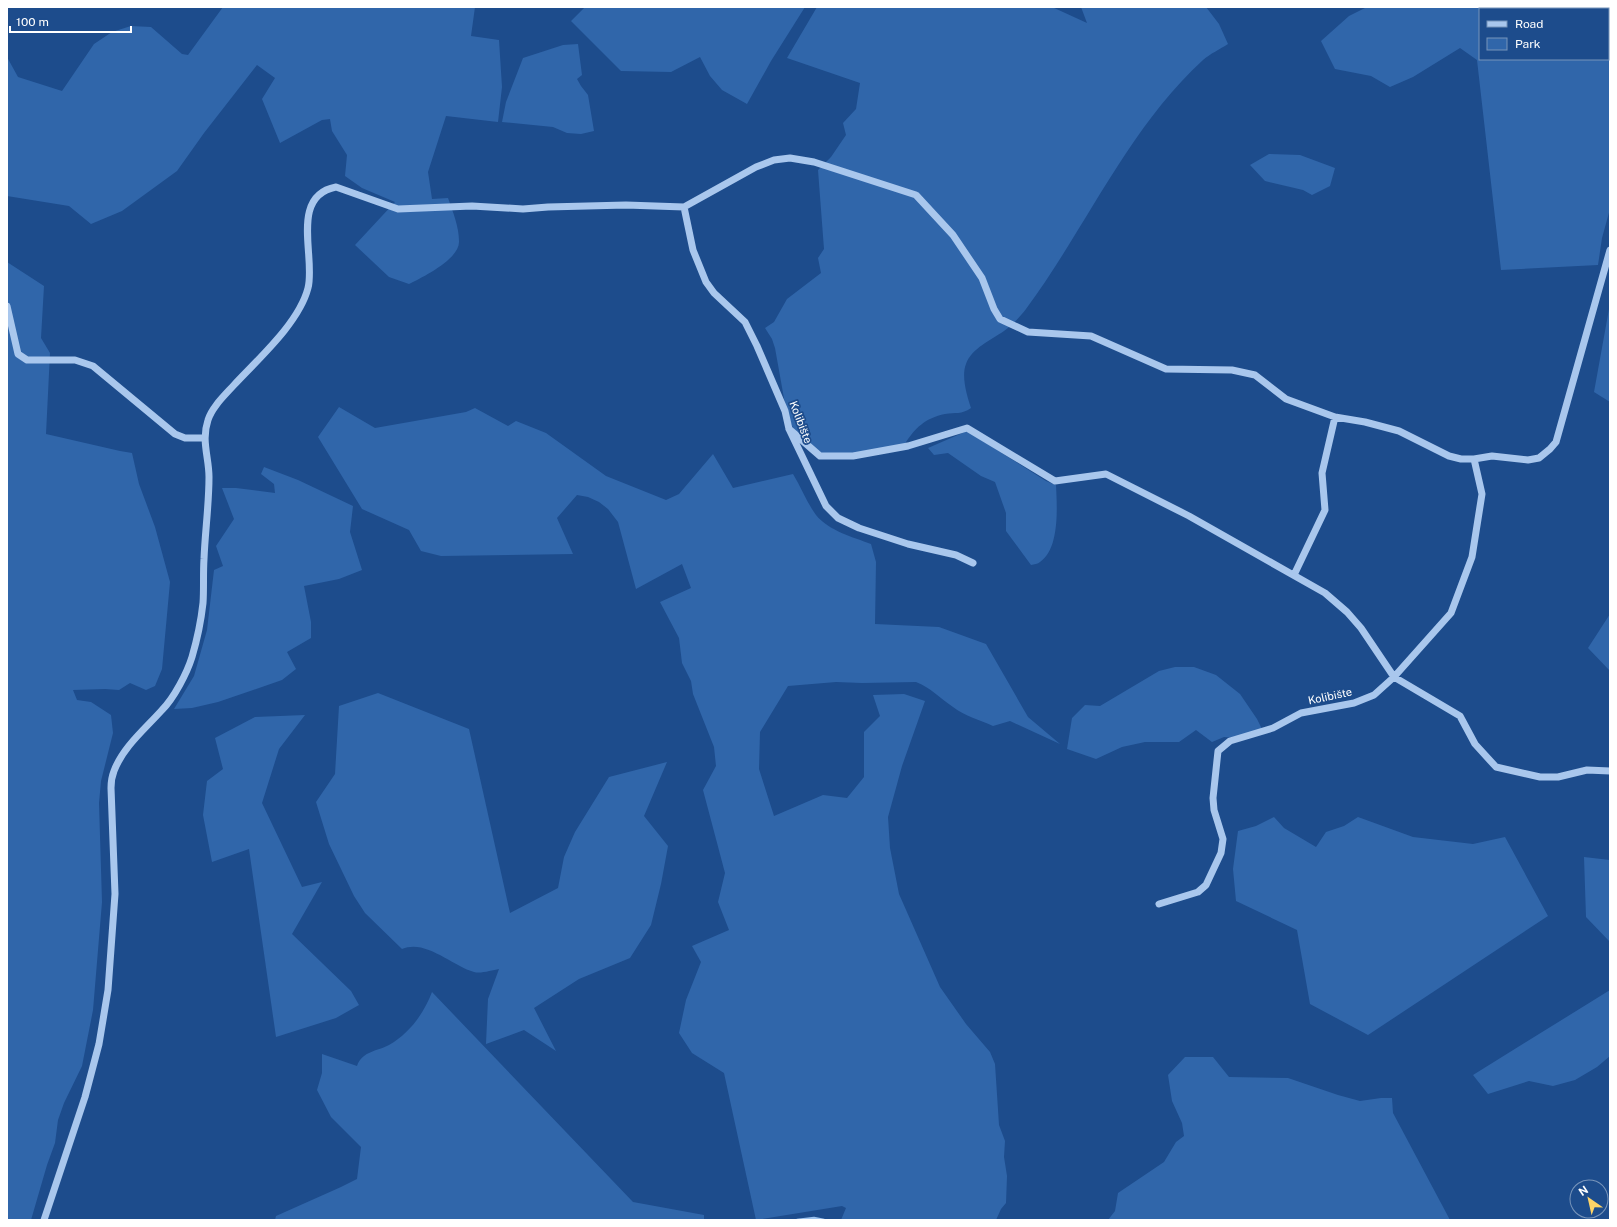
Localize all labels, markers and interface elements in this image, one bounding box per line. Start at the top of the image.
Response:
scale bar [10,8,131,34]
legend [1479,8,1609,60]
text: 100 m [16,15,49,29]
text: Road [1515,17,1543,31]
text: Park [1515,37,1541,51]
street label: Kolibište [787,399,815,445]
street label: Kolibište [1307,685,1353,707]
north arrow [1569,1179,1609,1219]
text: N [1576,1183,1590,1198]

